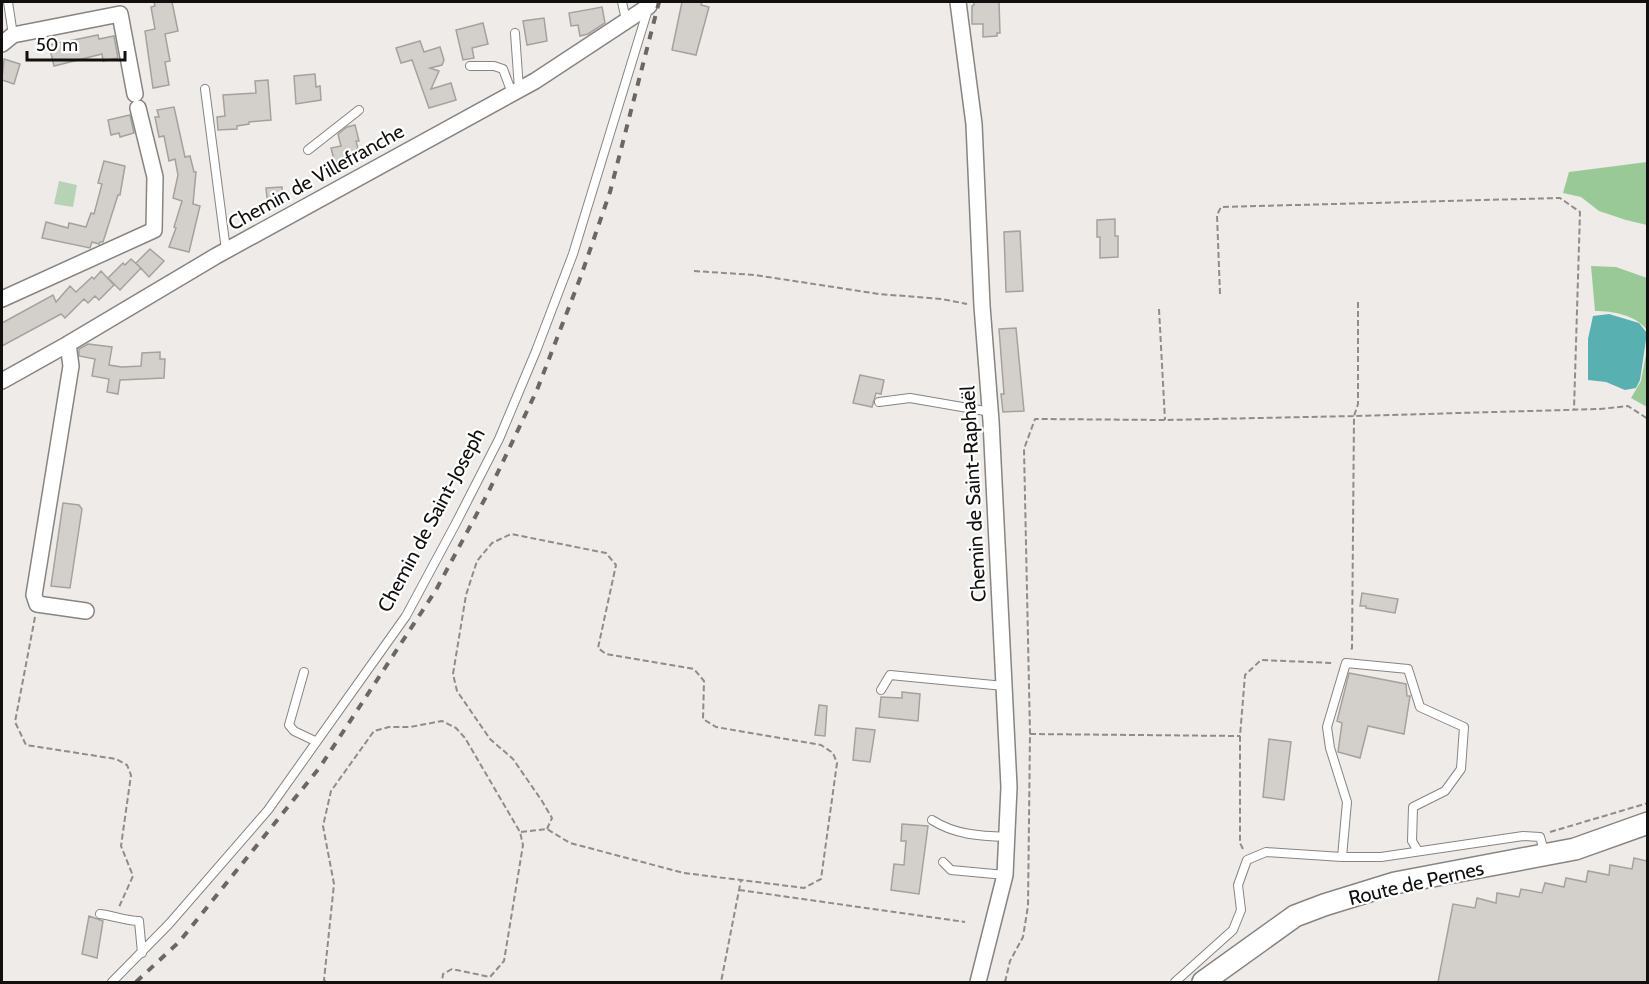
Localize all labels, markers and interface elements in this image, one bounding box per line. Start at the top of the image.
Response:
scale bar [27,24,124,62]
text: 50 m [36,34,78,56]
street label: Chemin de Villefranche [224,119,408,235]
street label: Chemin de Saint-Raphaël [955,385,991,603]
street label: Chemin de Saint-Joseph [372,424,490,616]
street label: Route de Pernes [1346,856,1486,910]

